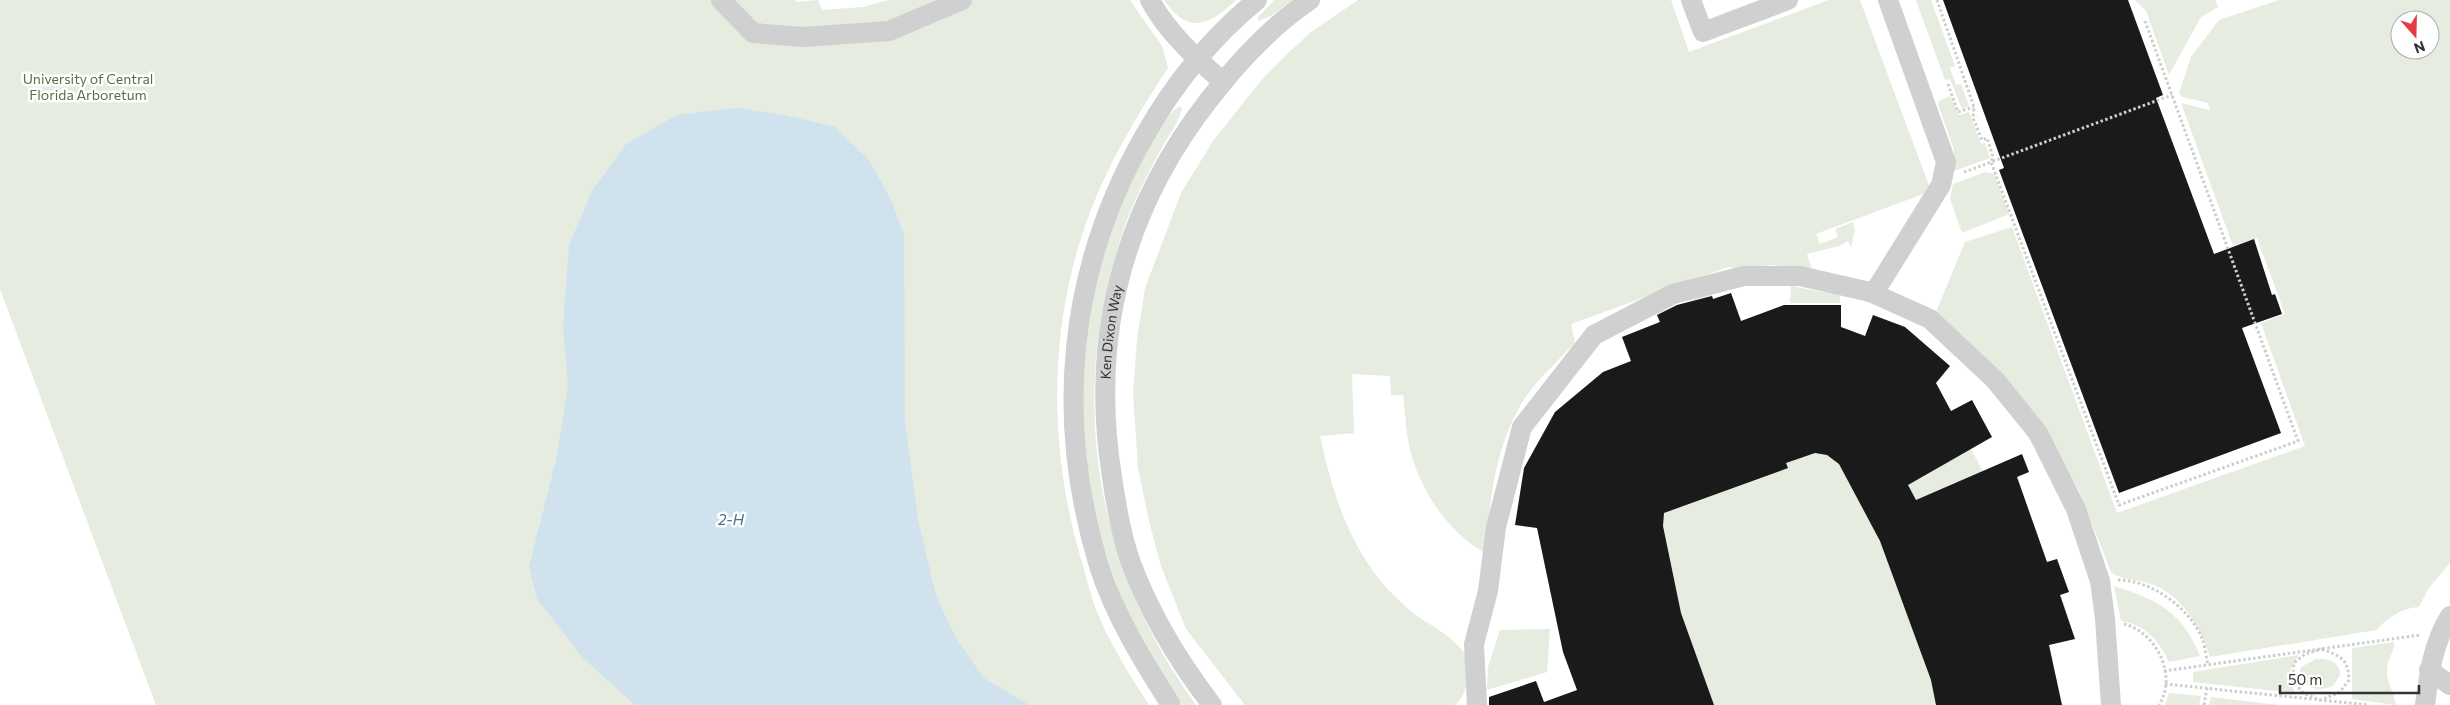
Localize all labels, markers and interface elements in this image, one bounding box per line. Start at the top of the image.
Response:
north arrow [2390,10,2440,60]
text: N [2412,38,2427,57]
park label: University of Central Florida Arboretum [23,70,153,103]
street label: Ken Dixon Way [1096,283,1126,380]
water label: 2-H [717,510,745,528]
scale bar [2280,662,2419,694]
text: 50 m [2288,670,2322,688]

